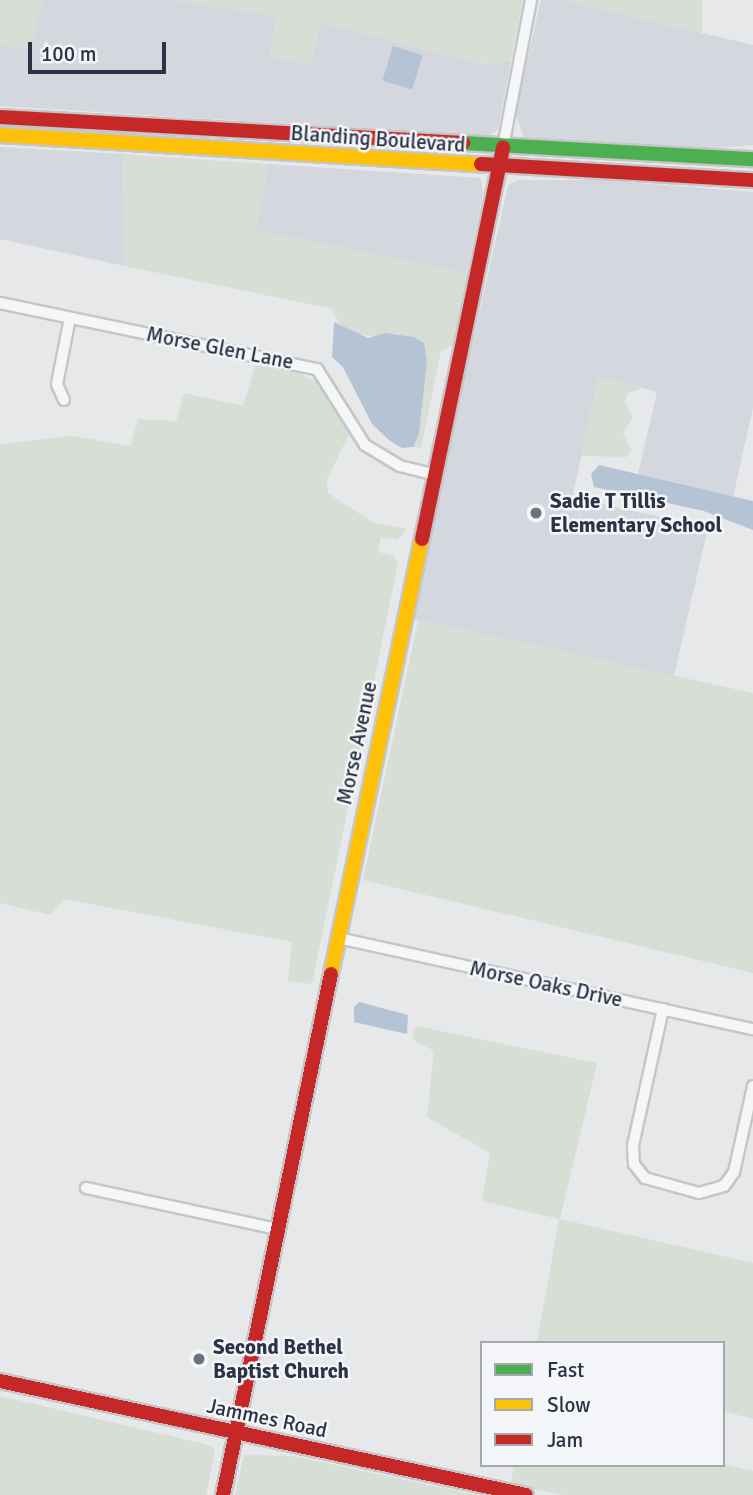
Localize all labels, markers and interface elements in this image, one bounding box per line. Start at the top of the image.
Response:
scale bar [32,28,170,72]
text: 100 m [41,41,96,67]
street label: Blanding Boulevard [290,120,466,158]
street label: Morse Glen Lane [144,321,296,375]
place label: Sadie T Tillis Elementary School [550,488,722,538]
marker: Sadie T Tillis Elementary School [528,505,544,521]
street label: Morse Avenue [332,679,382,807]
street label: Morse Oaks Drive [467,956,625,1012]
place label: Second Bethel Baptist Church [213,1334,349,1384]
legend [480,1341,725,1467]
marker: Second Bethel Baptist Church [191,1351,207,1367]
text: Fast [547,1357,584,1383]
text: Slow [547,1392,591,1418]
street label: Jammes Road [205,1393,329,1443]
text: Jam [547,1427,583,1453]

